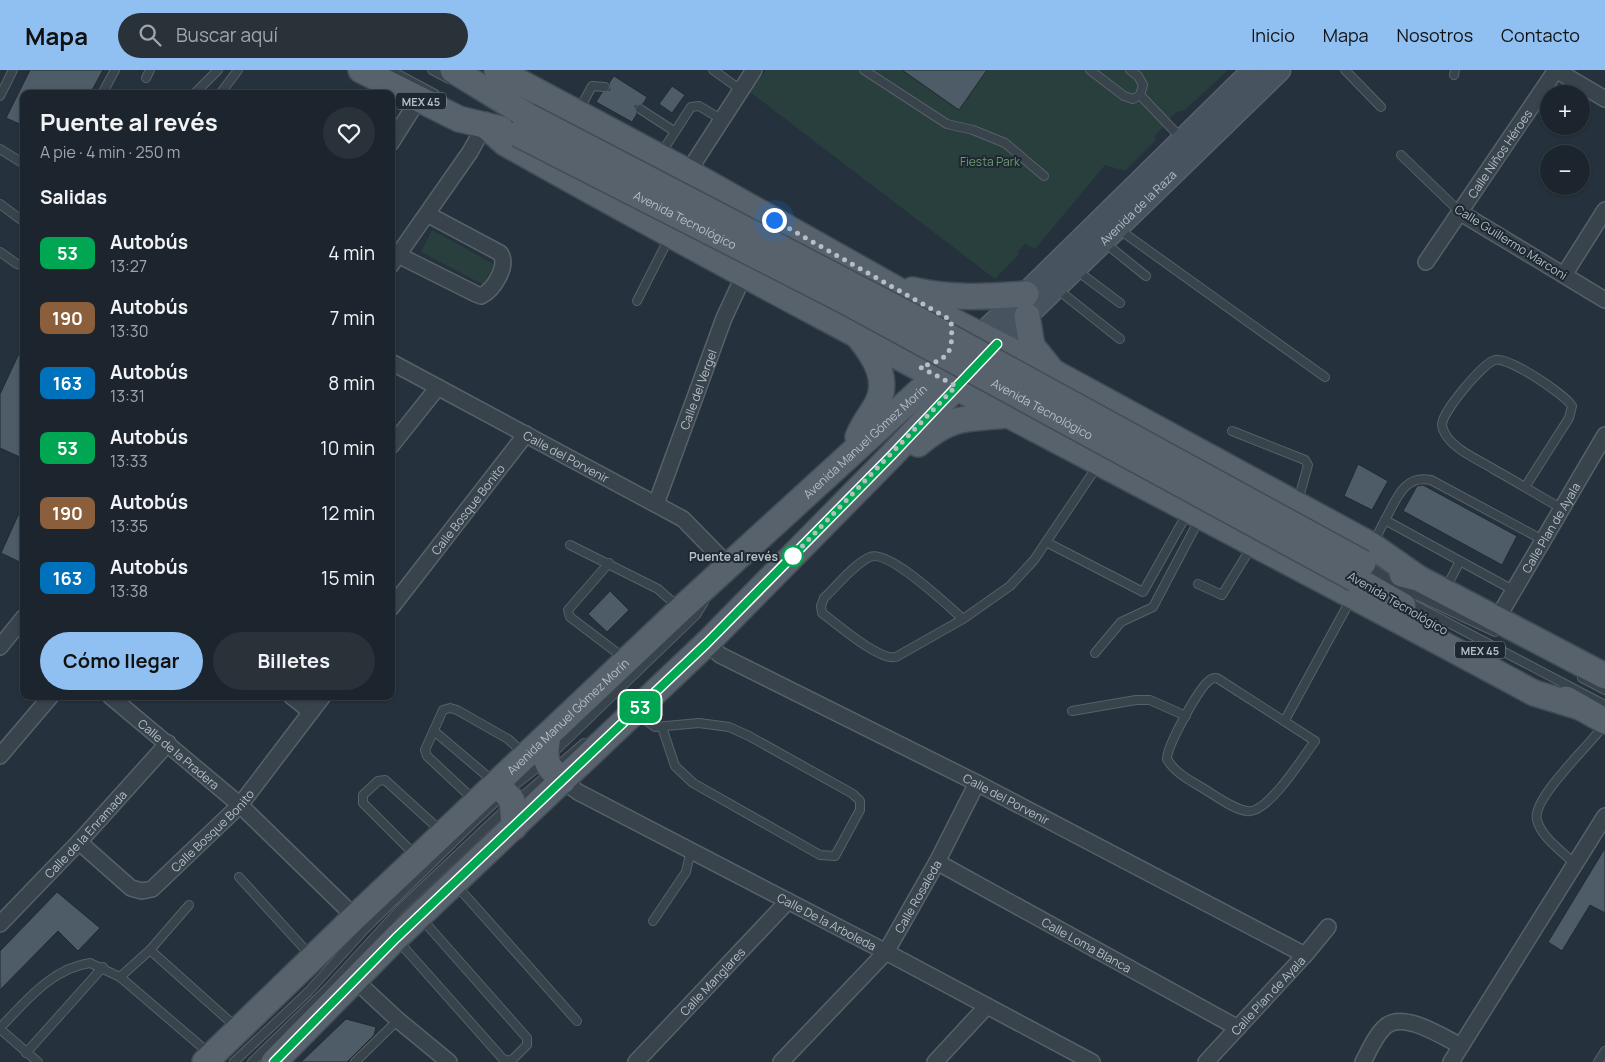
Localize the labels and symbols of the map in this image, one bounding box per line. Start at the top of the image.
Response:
road number: MEX 45 [396,92,446,110]
street label: Calle Niños Héroes [1463,106,1536,201]
park label: Fiesta Park [960,153,1021,170]
street label: Avenida de la Raza [1095,166,1180,249]
street label: Avenida Tecnológico [631,186,740,253]
street label: Calle Guillermo Marconi [1452,200,1570,284]
your location [762,208,787,233]
street label: Calle del Vergel [675,347,720,432]
street label: Avenida Tecnológico [988,374,1096,443]
street label: Avenida Manuel Gómez Morín [799,380,930,502]
street label: Calle del Porvenir [520,426,613,487]
street label: Calle Bosque Bonito [427,460,508,558]
street label: Calle Plan de Ayala [1517,479,1584,576]
marker: Puente al revés [782,545,804,567]
place label: Puente al revés [689,548,778,565]
street label: Avenida Tecnológico [1345,567,1451,639]
road number: MEX 45 [1455,642,1505,658]
street label: Avenida Manuel Gómez Morín [503,654,632,778]
line badge: 53 [618,691,662,723]
street label: Calle de la Pradera [135,715,223,793]
street label: Calle del Porvenir [960,769,1053,828]
street label: Calle de la Enramada [40,786,130,882]
street label: Calle Bosque Bonito [167,786,258,875]
street label: Calle Rosaleda [890,857,945,936]
street label: Calle De la Arboleda [774,888,879,954]
street label: Calle Loma Blanca [1039,913,1135,976]
street label: Calle Manglares [676,943,749,1019]
street label: Calle Plan de Ayala [1227,952,1309,1039]

